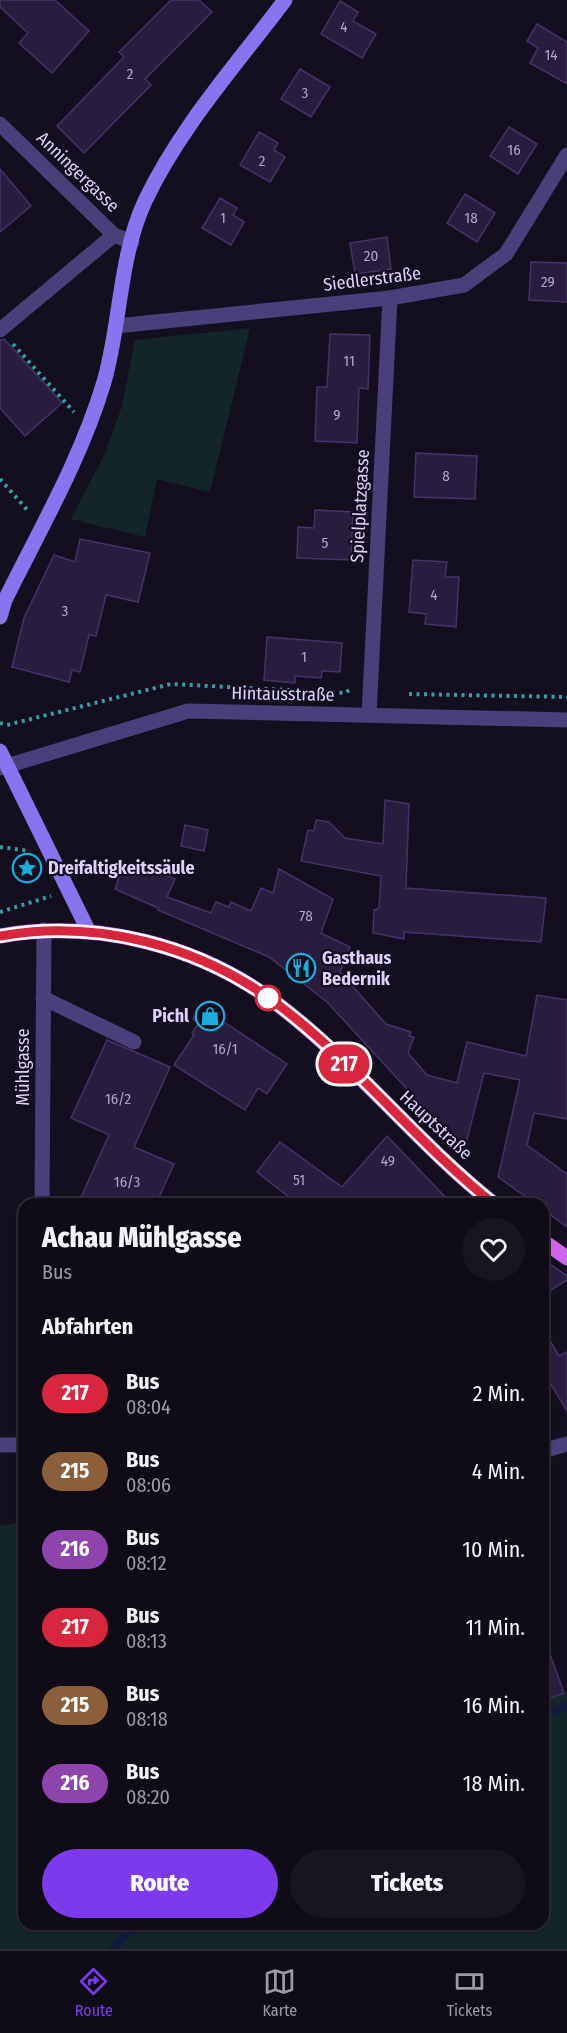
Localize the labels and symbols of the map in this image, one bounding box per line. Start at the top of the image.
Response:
house number: 4 [340,18,348,36]
house number: 14 [544,46,558,64]
house number: 2 [127,65,134,83]
house number: 3 [302,84,309,102]
street label: Anningergasse [32,127,124,217]
house number: 16 [507,141,521,159]
house number: 2 [259,152,266,170]
house number: 1 [220,209,226,227]
house number: 18 [464,209,478,227]
house number: 20 [364,247,378,265]
street label: Siedlerstraße [322,262,422,296]
house number: 29 [541,273,555,291]
house number: 11 [343,352,355,370]
house number: 9 [333,406,341,424]
street label: Spielplatzgasse [346,449,374,563]
house number: 8 [442,467,450,485]
house number: 5 [322,534,329,552]
house number: 4 [430,586,438,604]
house number: 3 [62,602,69,620]
house number: 1 [301,648,307,666]
street label: Hintausstraße [231,682,335,706]
place icon: Dreifaltigkeitssäule [11,852,43,884]
place label: Dreifaltigkeitssäule [48,857,195,879]
house number: 78 [299,907,313,925]
place label: Gasthaus Bedernik [322,947,391,990]
restaurant icon: Gasthaus Bedernik [285,952,317,984]
unlabelled marker [255,985,281,1011]
shop icon: Pichl [194,1000,226,1032]
place label: Pichl [152,1005,189,1027]
street label: Mühlgasse [12,1028,34,1106]
house number: 16/1 [213,1040,237,1058]
line badge: 217 [310,1044,379,1084]
street label: Hauptstraße [395,1086,477,1164]
house number: 16/2 [105,1090,131,1108]
house number: 49 [381,1152,395,1170]
house number: 51 [293,1171,305,1189]
house number: 16/3 [114,1173,140,1191]

